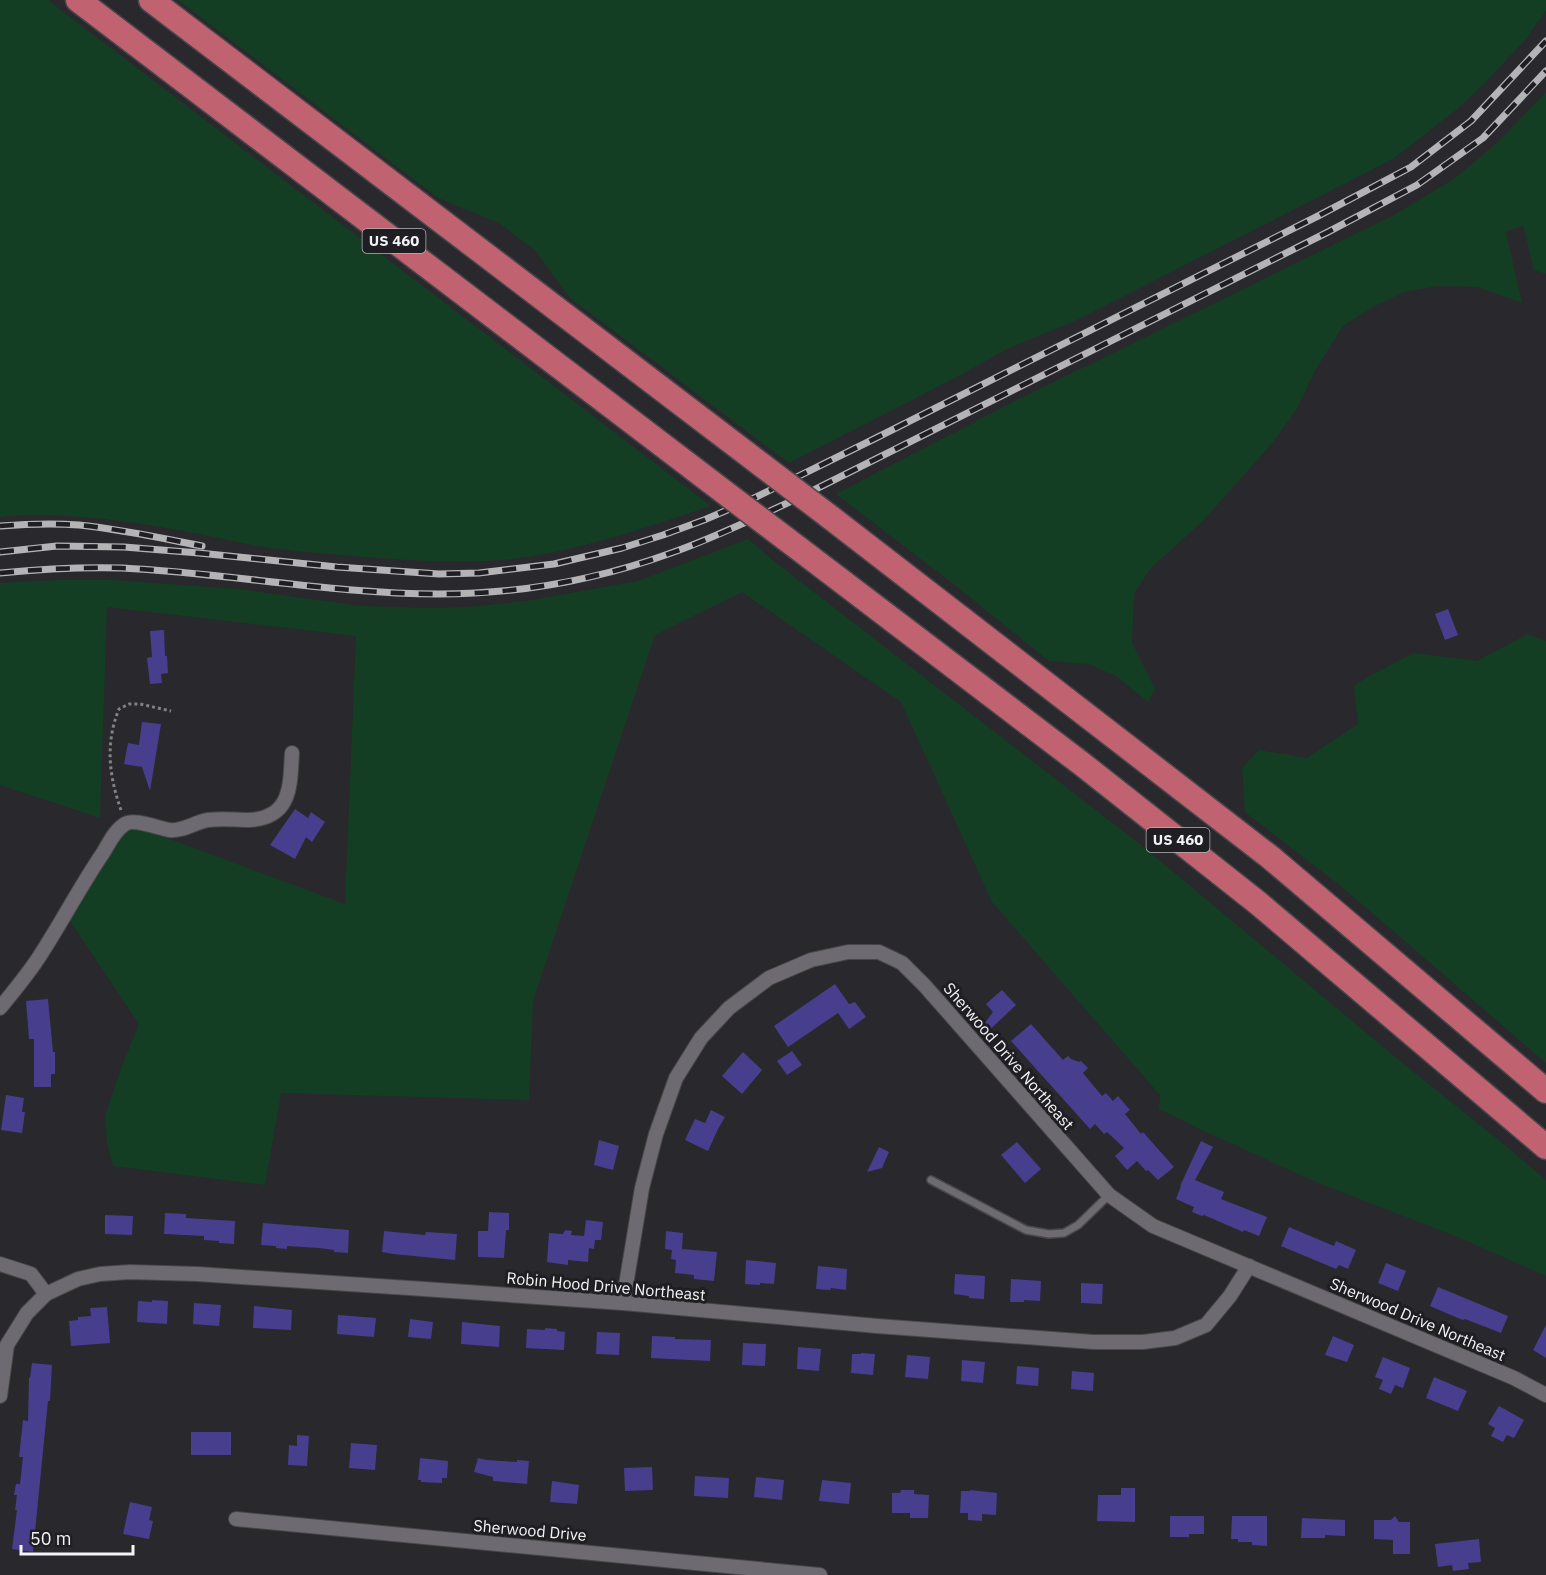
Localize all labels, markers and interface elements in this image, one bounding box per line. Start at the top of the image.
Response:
road number: US 460 [362,229,426,253]
road number: US 460 [1146,828,1210,852]
street label: Sherwood Drive Northeast [940,978,1078,1134]
street label: Robin Hood Drive Northeast [506,1267,706,1305]
street label: Sherwood Drive Northeast [1327,1273,1509,1365]
street label: Sherwood Drive [473,1515,588,1545]
scale bar [21,1518,134,1556]
text: 50 m [30,1527,72,1550]

